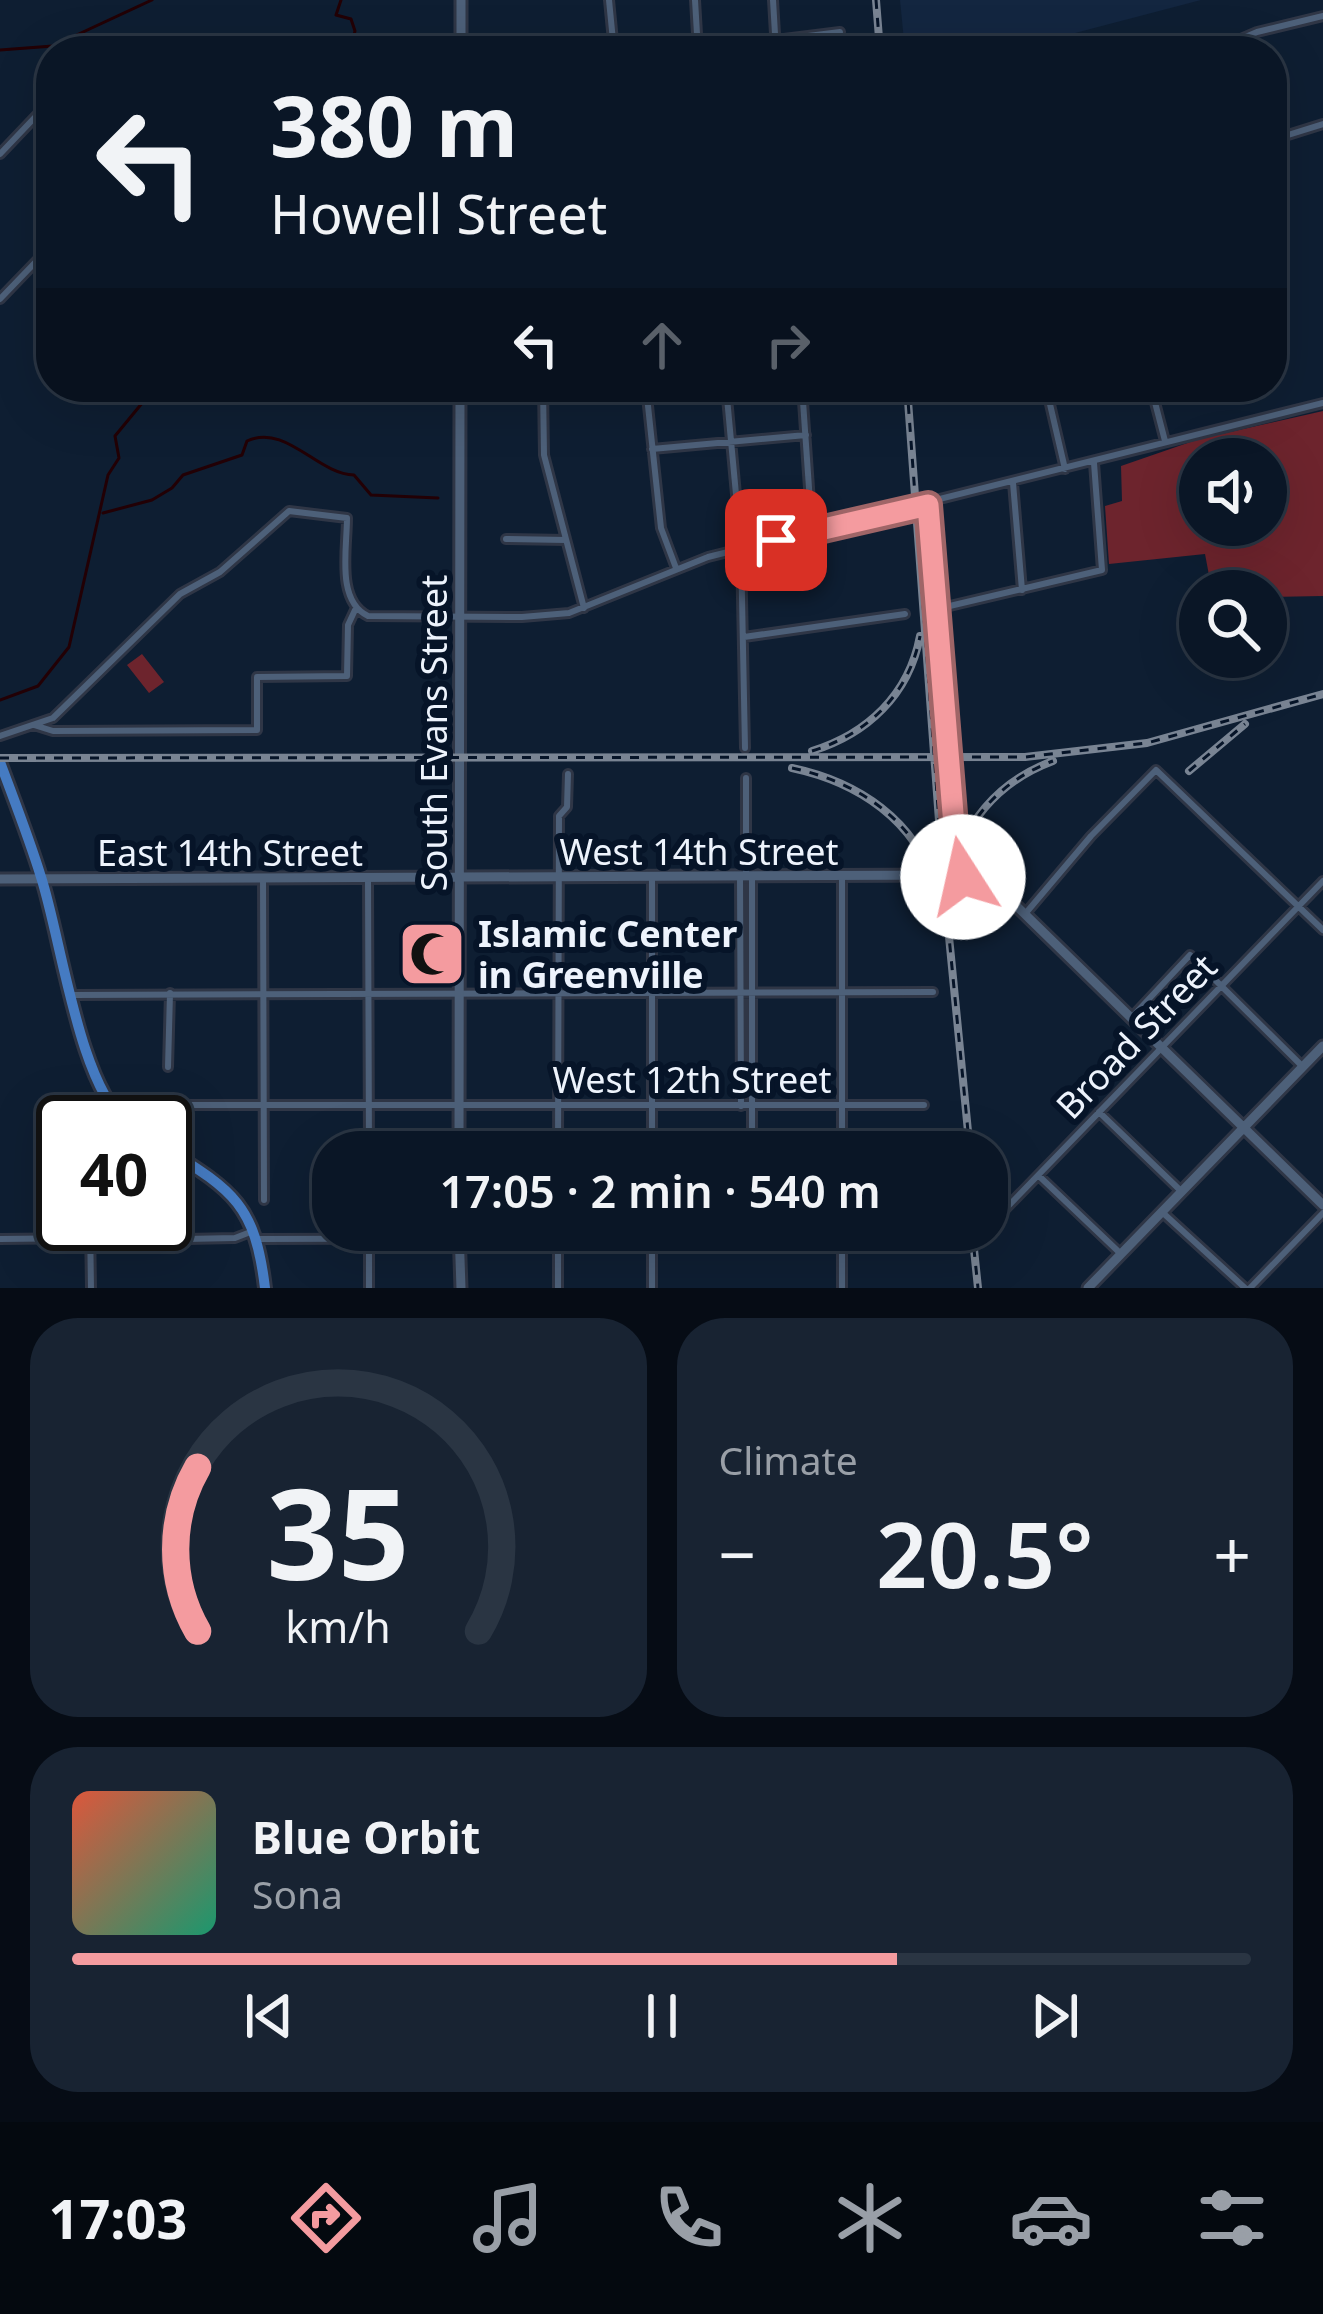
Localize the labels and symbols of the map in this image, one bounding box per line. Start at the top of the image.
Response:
pin [725,489,827,591]
street label: South Evans Street [409,575,458,891]
position arrow [900,814,1026,940]
street label: West 14th Street [560,827,838,876]
street label: East 14th Street [97,828,363,877]
place label: Islamic Center in Greenville [478,909,737,999]
mosque icon: Islamic Center in Greenville [397,919,467,989]
street label: Broad Street [1045,943,1227,1129]
street label: West 12th Street [553,1055,831,1104]
speed limit sign: 40 [36,1095,192,1251]

